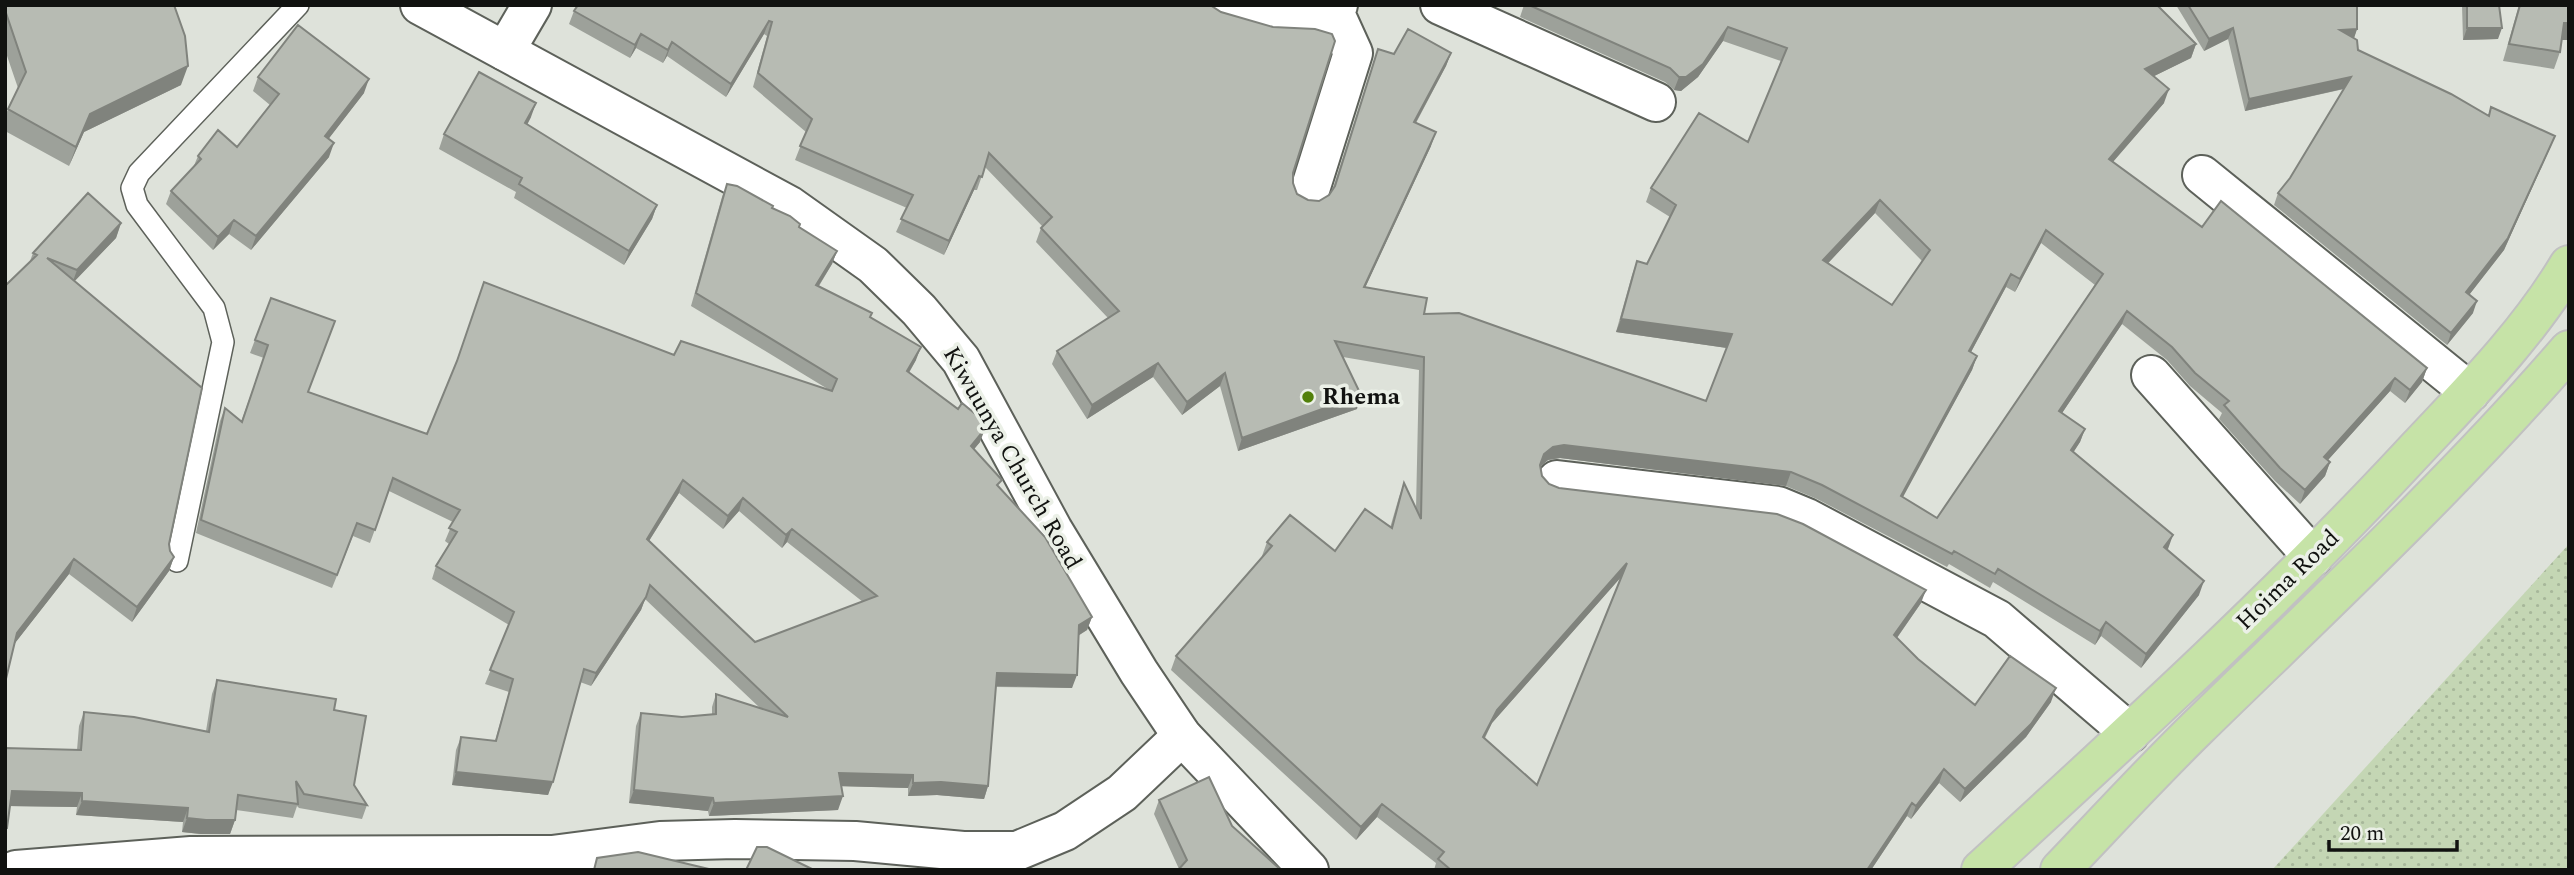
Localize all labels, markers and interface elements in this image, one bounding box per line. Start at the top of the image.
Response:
street label: Kiwuunya Church Road [933,340,1091,576]
place label: Rhema [1322,379,1401,415]
marker: Rhema [1300,389,1316,405]
street label: Hoima Road [2228,521,2348,639]
scale bar [2329,808,2457,852]
text: 20 m [2340,818,2384,850]

